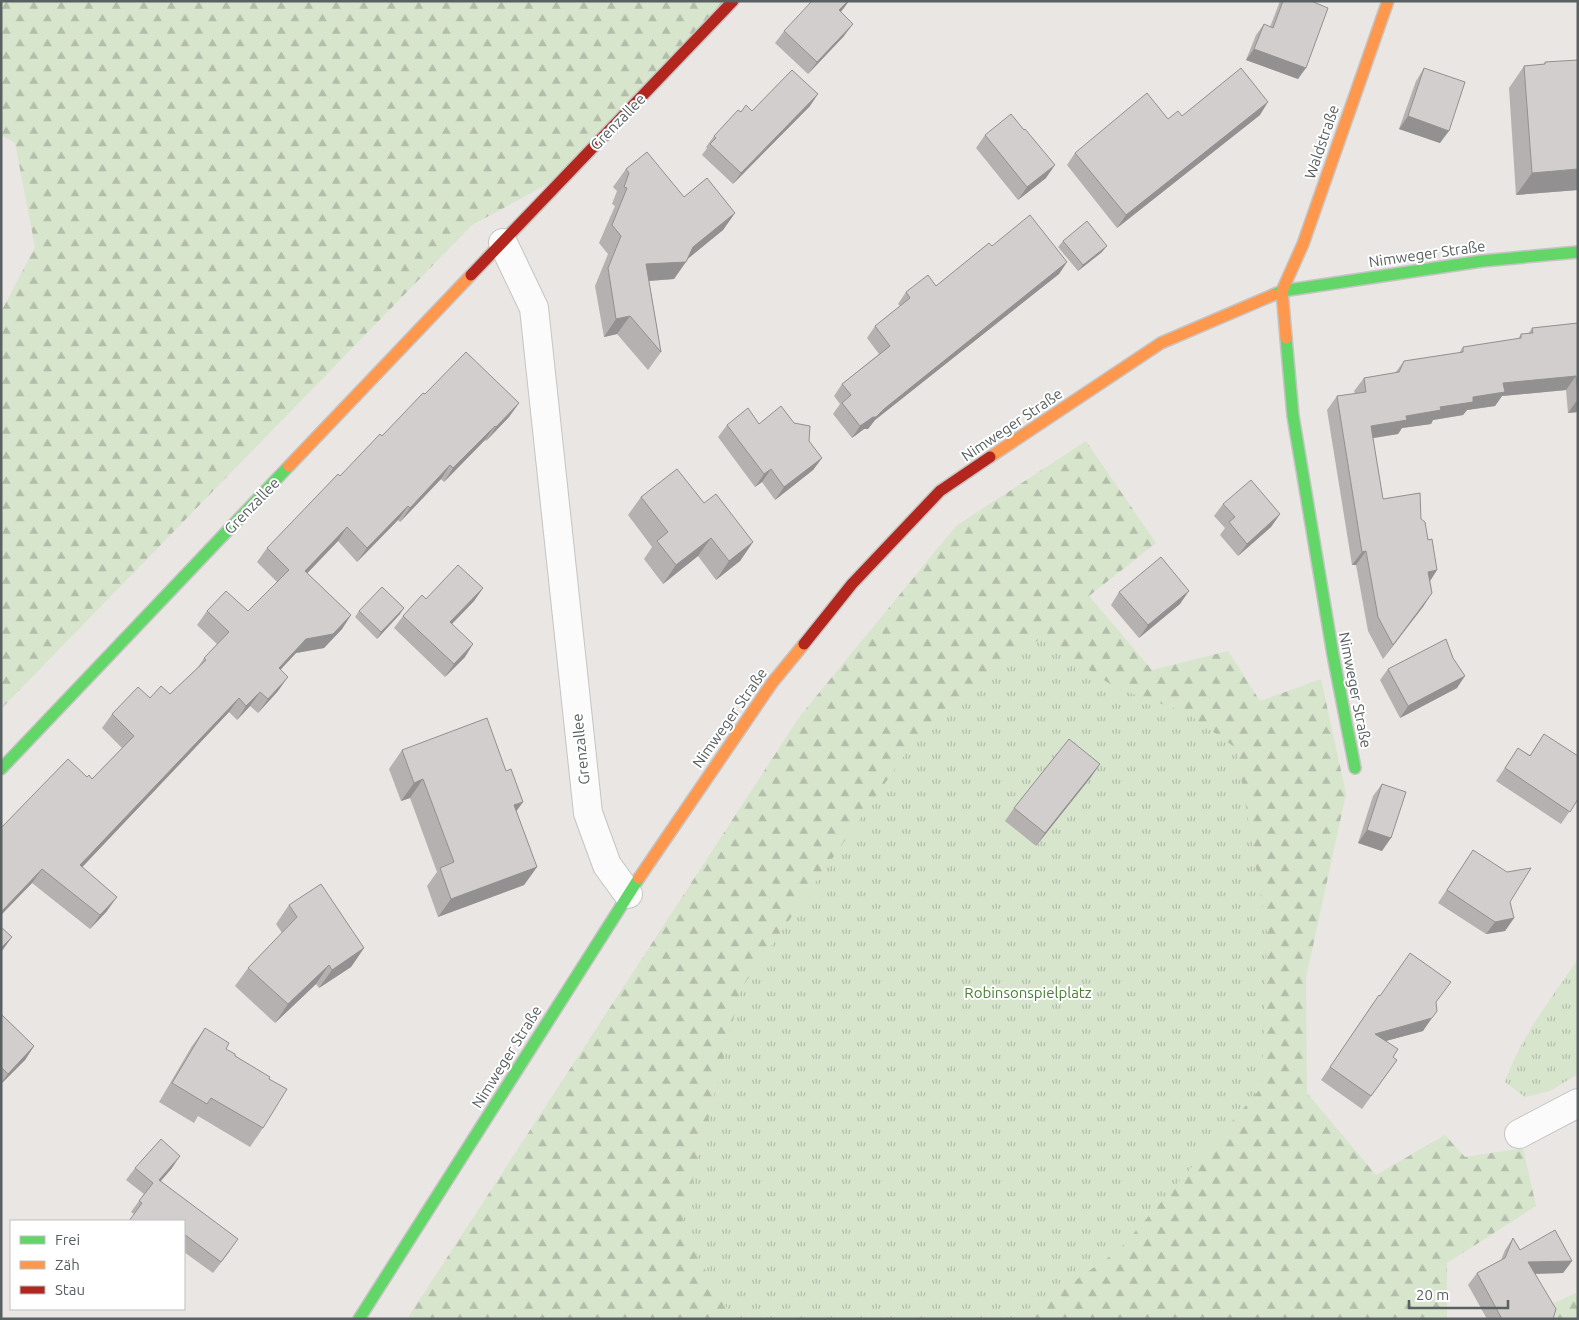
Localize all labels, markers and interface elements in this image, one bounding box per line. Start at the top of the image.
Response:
street label: Grenzallee [587,90,649,153]
street label: Waldstraße [1301,103,1342,181]
street label: Nimweger Straße [1367,237,1486,270]
street label: Nimweger Straße [958,385,1065,465]
street label: Grenzallee [221,474,283,537]
street label: Nimweger Straße [1336,631,1375,749]
street label: Nimweger Straße [689,665,770,771]
street label: Grenzallee [568,713,593,785]
park label: Robinsonspielplatz [964,984,1092,1001]
street label: Nimweger Straße [468,1002,545,1111]
legend [10,1220,185,1310]
text: Frei [55,1231,80,1248]
text: Zäh [55,1256,80,1273]
scale bar [1409,1278,1508,1310]
text: Stau [55,1281,85,1298]
text: 20 m [1416,1286,1449,1303]

